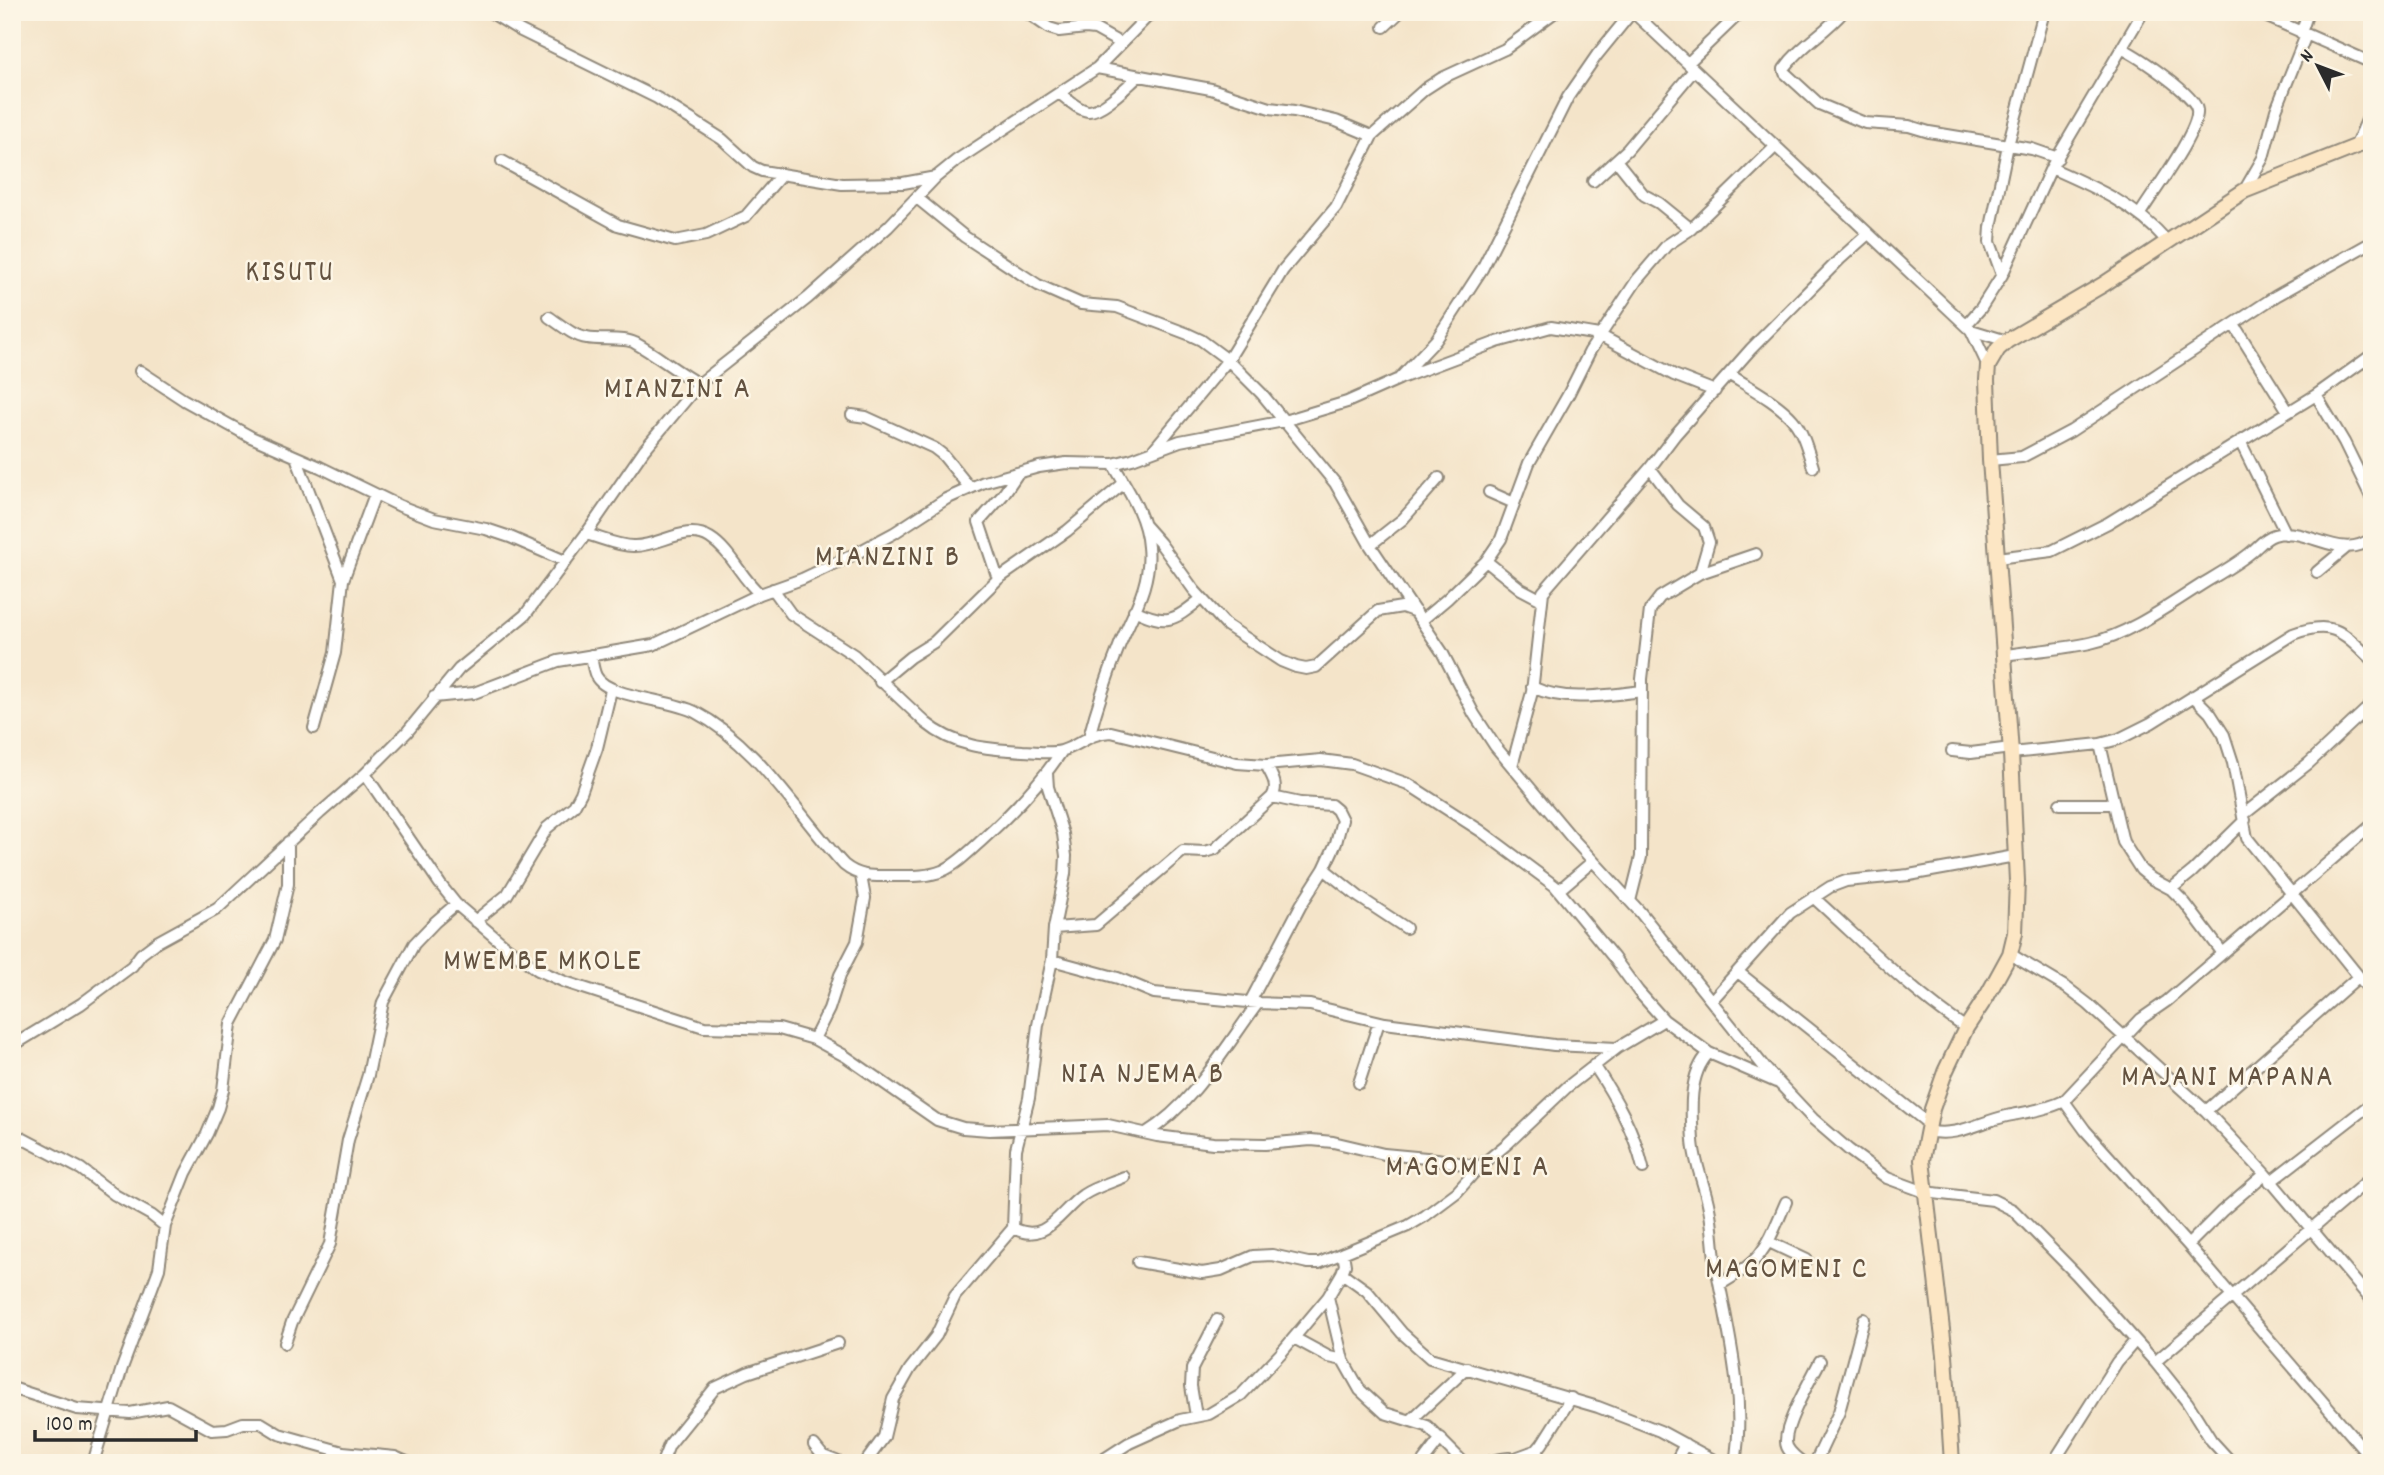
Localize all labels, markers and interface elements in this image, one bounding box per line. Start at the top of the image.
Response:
north arrow [2282,32,2352,102]
text: N [2295,44,2321,69]
district label: KISUTU [245,253,335,296]
district label: MIANZINI A [604,370,752,413]
district label: MIANZINI B [815,538,961,581]
district label: MWEMBE MKOLE [443,942,643,985]
district label: NIA NJEMA B [1061,1055,1225,1098]
district label: MAJANI MAPANA [2121,1058,2335,1101]
district label: MAGOMENI A [1386,1148,1550,1191]
district label: MAGOMENI C [1705,1250,1869,1293]
scale bar [35,1398,196,1442]
text: 100 m [46,1411,93,1441]

